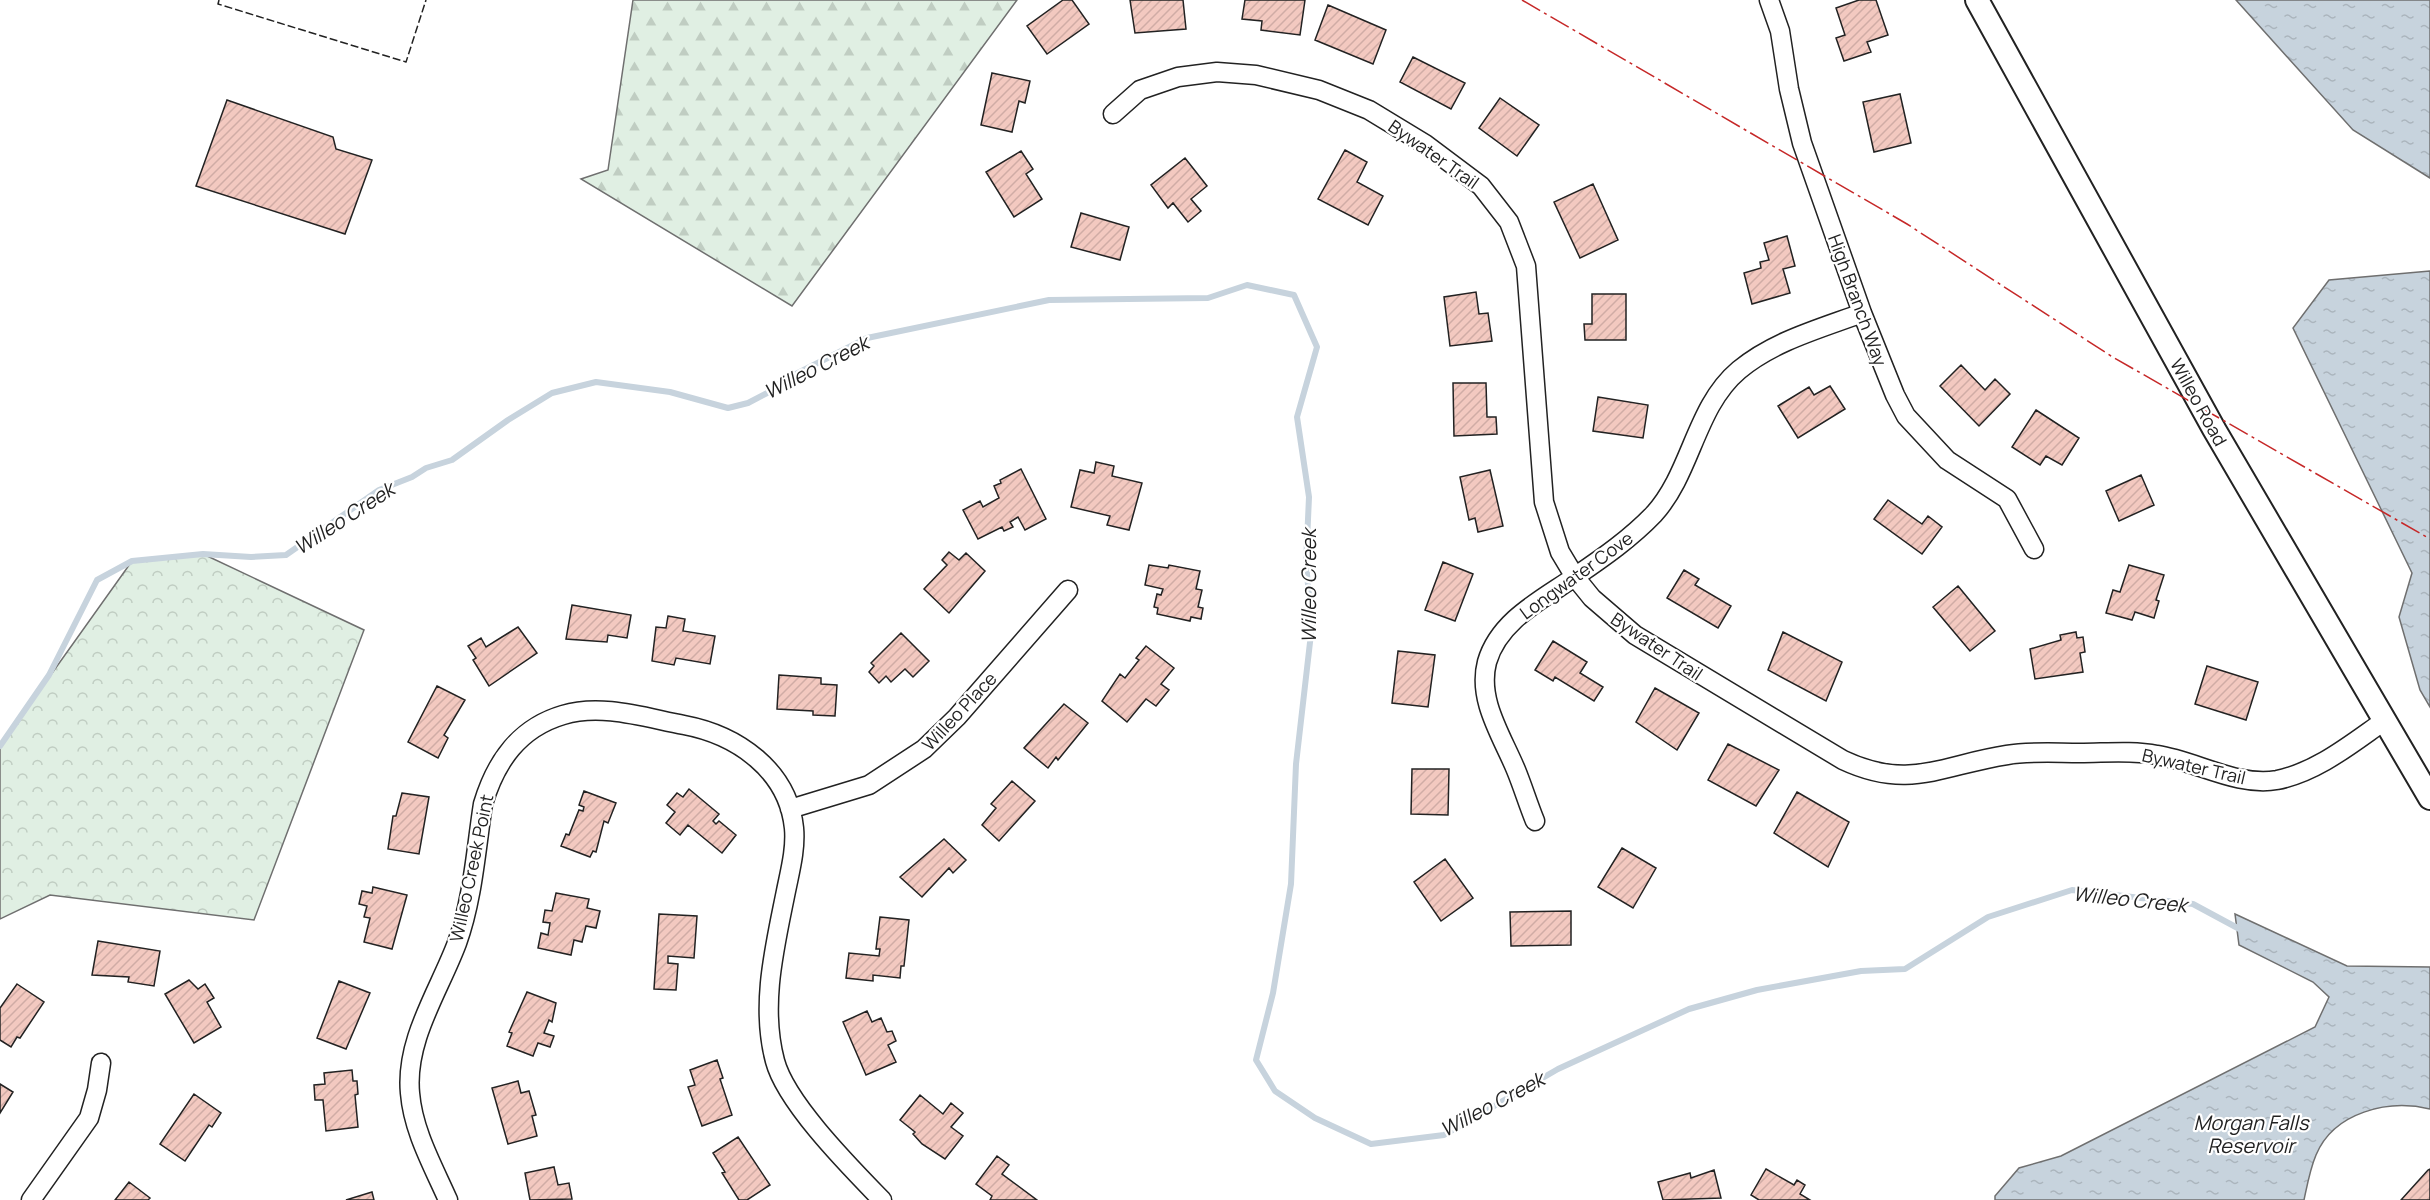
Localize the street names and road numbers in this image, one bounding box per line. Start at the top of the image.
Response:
street label: Bywater Trail [1384,114,1484,194]
street label: High Branch Way [1823,231,1893,370]
street label: Willeo Road [2165,354,2233,450]
street label: Longwater Cove [1515,526,1637,624]
street label: Bywater Trail [1606,607,1708,685]
street label: Willeo Place [916,667,1002,755]
street label: Bywater Trail [2140,742,2248,790]
street label: Willeo Creek Point [444,792,498,944]

